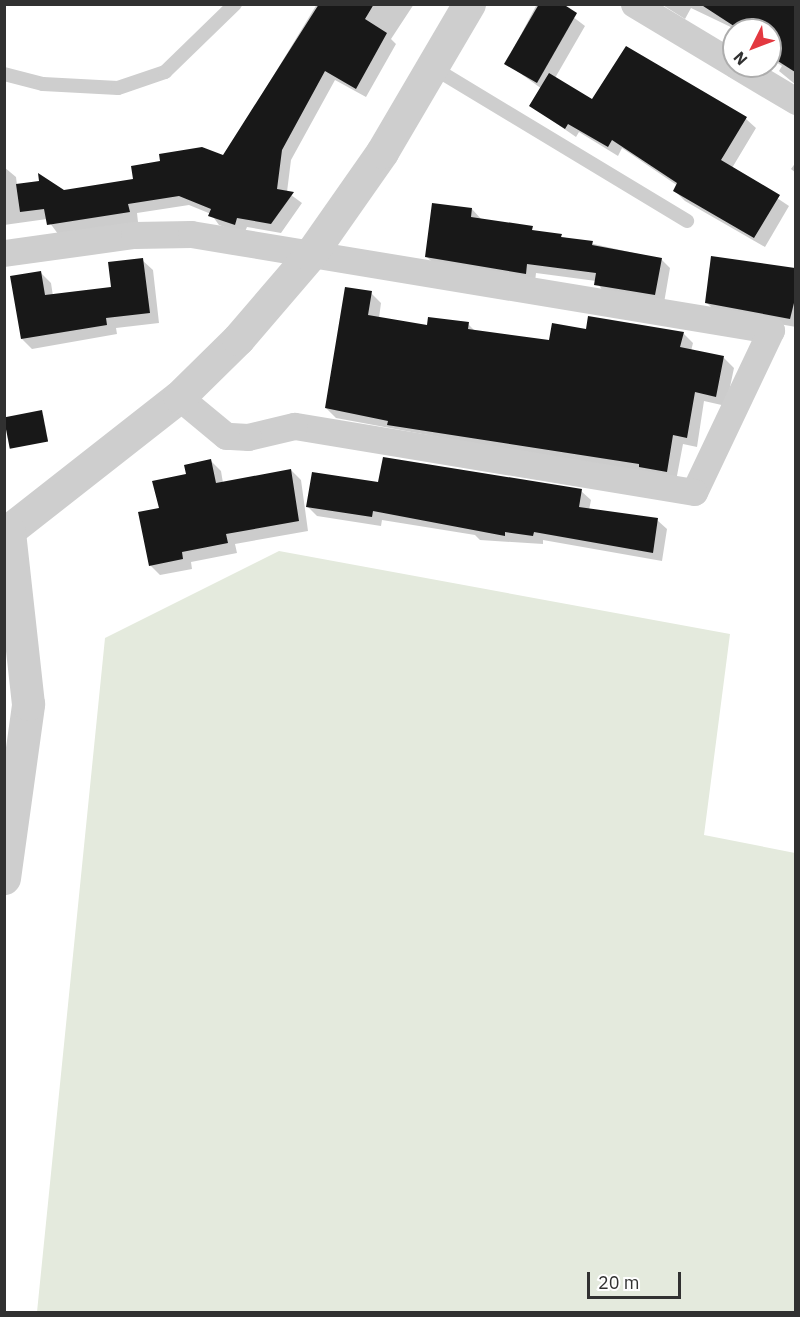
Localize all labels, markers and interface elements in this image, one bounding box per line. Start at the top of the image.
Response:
north arrow [722,18,782,78]
text: N [729,48,751,70]
scale bar [590,1260,684,1298]
text: 20 m [598,1271,640,1294]

